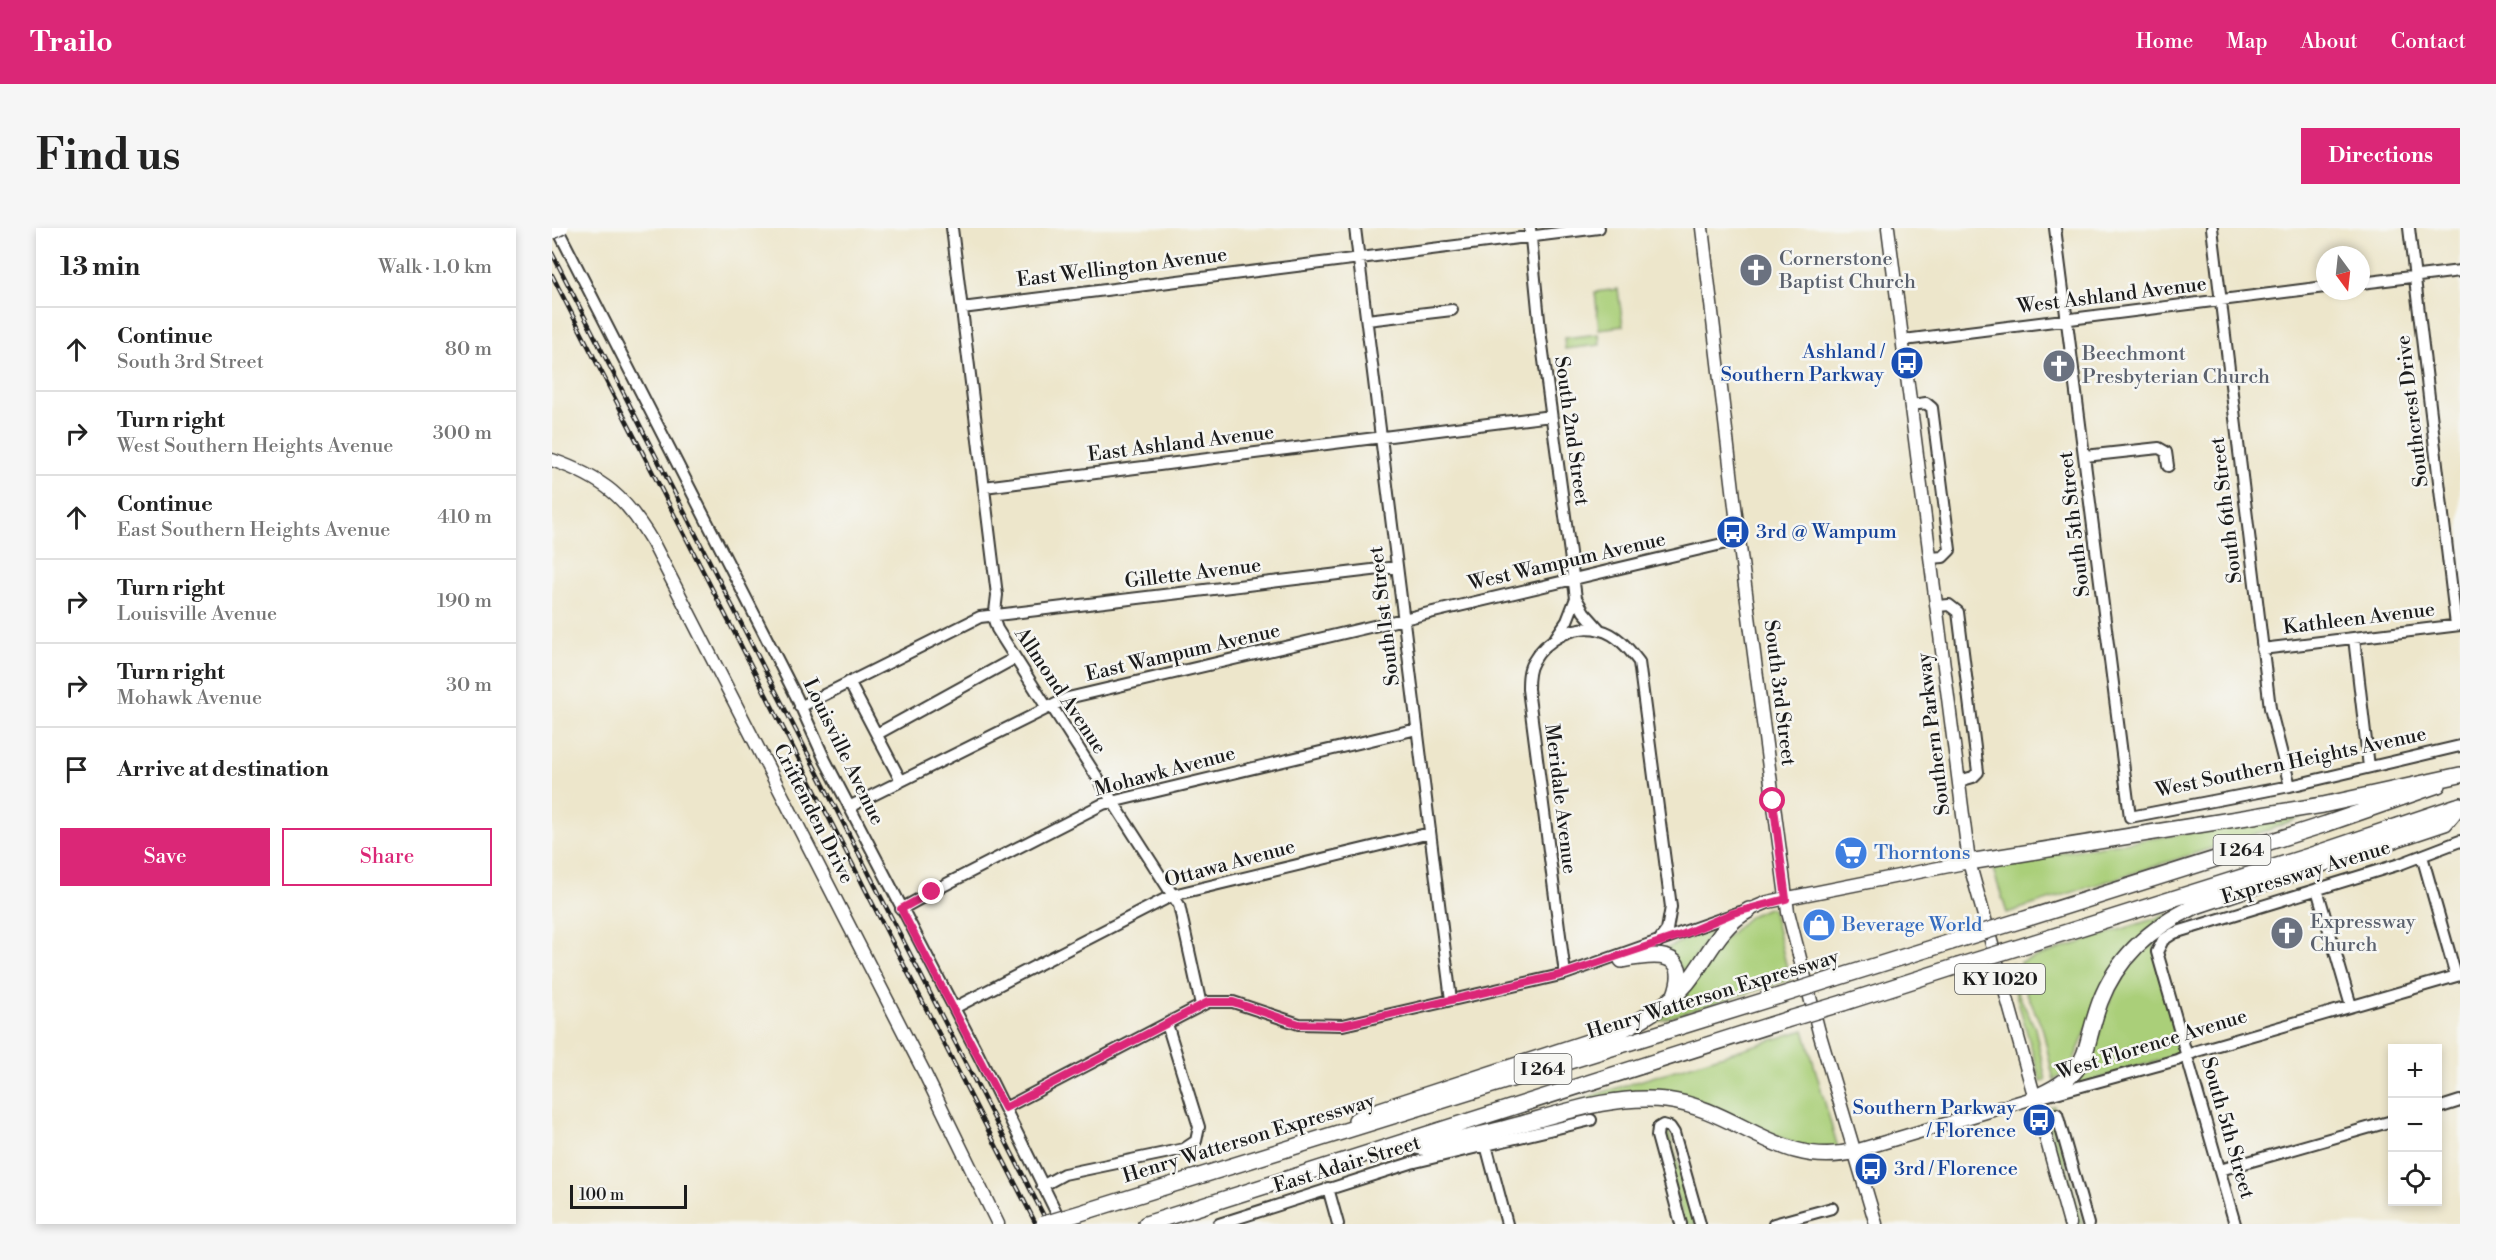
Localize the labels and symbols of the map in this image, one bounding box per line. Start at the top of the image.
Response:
street label: East Wellington Avenue [1015,243,1229,293]
north arrow [2316,246,2370,300]
place label: Cornerstone Baptist Church [1778,247,1916,295]
church icon: Cornerstone Baptist Church [1738,252,1774,288]
street label: West Ashland Avenue [2015,272,2208,320]
street label: Southcrest Drive [2391,334,2435,488]
place label: Ashland / Southern Parkway [1720,340,1885,388]
place label: Beechmont Presbyterian Church [2081,342,2270,390]
bus stop icon: Ashland / Southern Parkway [1889,345,1925,381]
church icon: Beechmont Presbyterian Church [2041,348,2077,384]
street label: South 2nd Street [1548,355,1594,507]
street label: East Ashland Avenue [1086,420,1276,468]
street label: South 6th Street [2206,435,2248,585]
street label: South 5th Street [2054,450,2096,598]
bus stop icon: 3rd @ Wampum [1715,514,1751,550]
place label: 3rd @ Wampum [1756,520,1897,545]
street label: West Wampum Avenue [1465,527,1668,597]
street label: South 1st Street [1364,545,1406,687]
street label: Gillette Avenue [1123,553,1263,595]
street label: Kathleen Avenue [2282,597,2436,641]
street label: East Wampum Avenue [1083,618,1283,688]
street label: South 3rd Street [1758,619,1800,767]
street label: Allmond Avenue [1008,622,1112,759]
street label: Southern Parkway [1912,651,1956,817]
street label: Louisville Avenue [797,675,889,829]
street label: West Southern Heights Avenue [2152,722,2429,804]
street label: Meridale Avenue [1538,723,1582,875]
street label: Crittenden Drive [767,740,859,888]
street label: Mohawk Avenue [1092,741,1238,803]
route start [1759,787,1785,813]
street label: Ottawa Avenue [1162,835,1298,893]
supermarket icon: Thorntons [1833,835,1869,871]
road number: I 264 [2214,835,2270,865]
street label: Expressway Avenue [2218,835,2394,911]
place label: Thorntons [1874,841,1971,866]
route end [918,878,944,904]
shop icon: Beverage World [1801,907,1837,943]
place label: Expressway Church [2310,910,2416,958]
place label: Beverage World [1841,913,1983,938]
church icon: Expressway Church [2269,915,2305,951]
street label: Henry Watterson Expressway [1584,945,1842,1045]
road number: KY 1020 [1955,964,2045,994]
street label: West Florence Avenue [2053,1004,2250,1086]
road number: I 264 [1514,1054,1572,1084]
street label: South 5th Street [2195,1054,2259,1202]
street label: Henry Watterson Expressway [1120,1089,1378,1189]
place label: Southern Parkway / Florence [1852,1096,2016,1144]
bus stop icon: Southern Parkway / Florence [2021,1102,2057,1138]
street label: East Adair Street [1270,1131,1424,1199]
bus stop icon: 3rd / Florence [1853,1151,1889,1187]
place label: 3rd / Florence [1894,1157,2018,1182]
scale bar [570,1182,687,1210]

